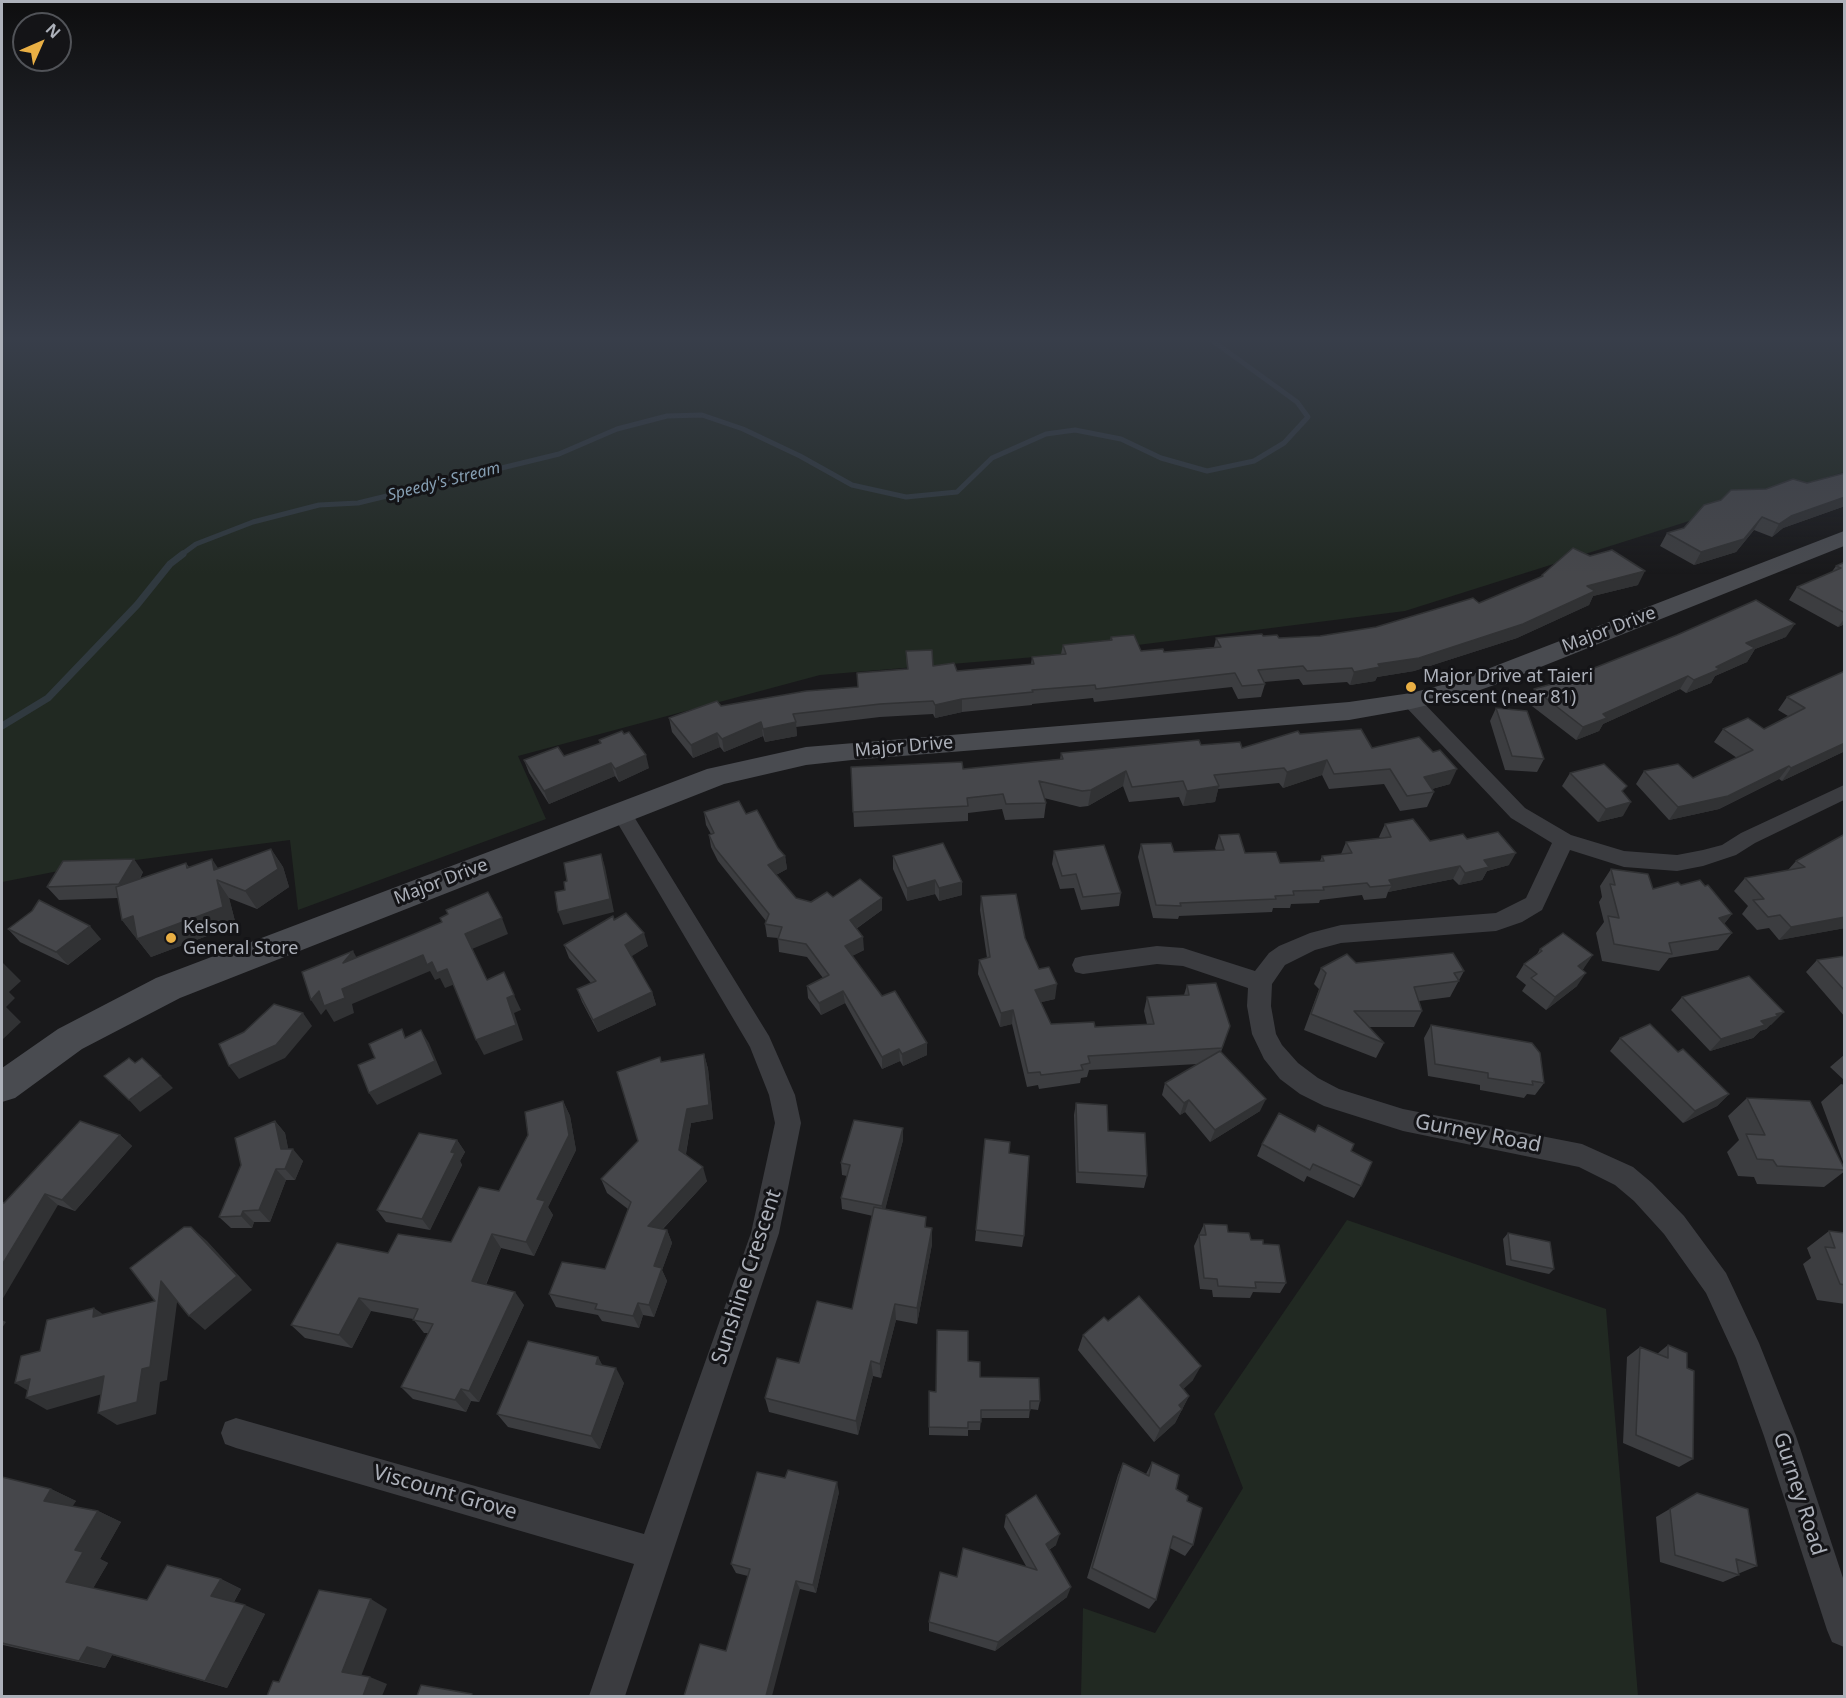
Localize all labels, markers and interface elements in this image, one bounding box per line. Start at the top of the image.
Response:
north arrow [12,12,72,72]
text: N [41,18,66,43]
water label: Speedy's Stream [386,459,502,505]
street label: Major Drive [1559,602,1659,658]
place label: Major Drive at Taieri Crescent (near 81) [1423,666,1593,708]
marker: Major Drive at Taieri Crescent (near 81) [1404,680,1418,694]
street label: Major Drive [854,732,954,762]
street label: Major Drive [391,854,491,910]
place label: Kelson General Store [183,917,299,960]
marker: Kelson General Store [164,931,178,945]
street label: Gurney Road [1413,1109,1543,1159]
street label: Sunshine Crescent [707,1186,787,1368]
street label: Gurney Road [1767,1429,1831,1559]
street label: Viscount Grove [370,1460,520,1526]

